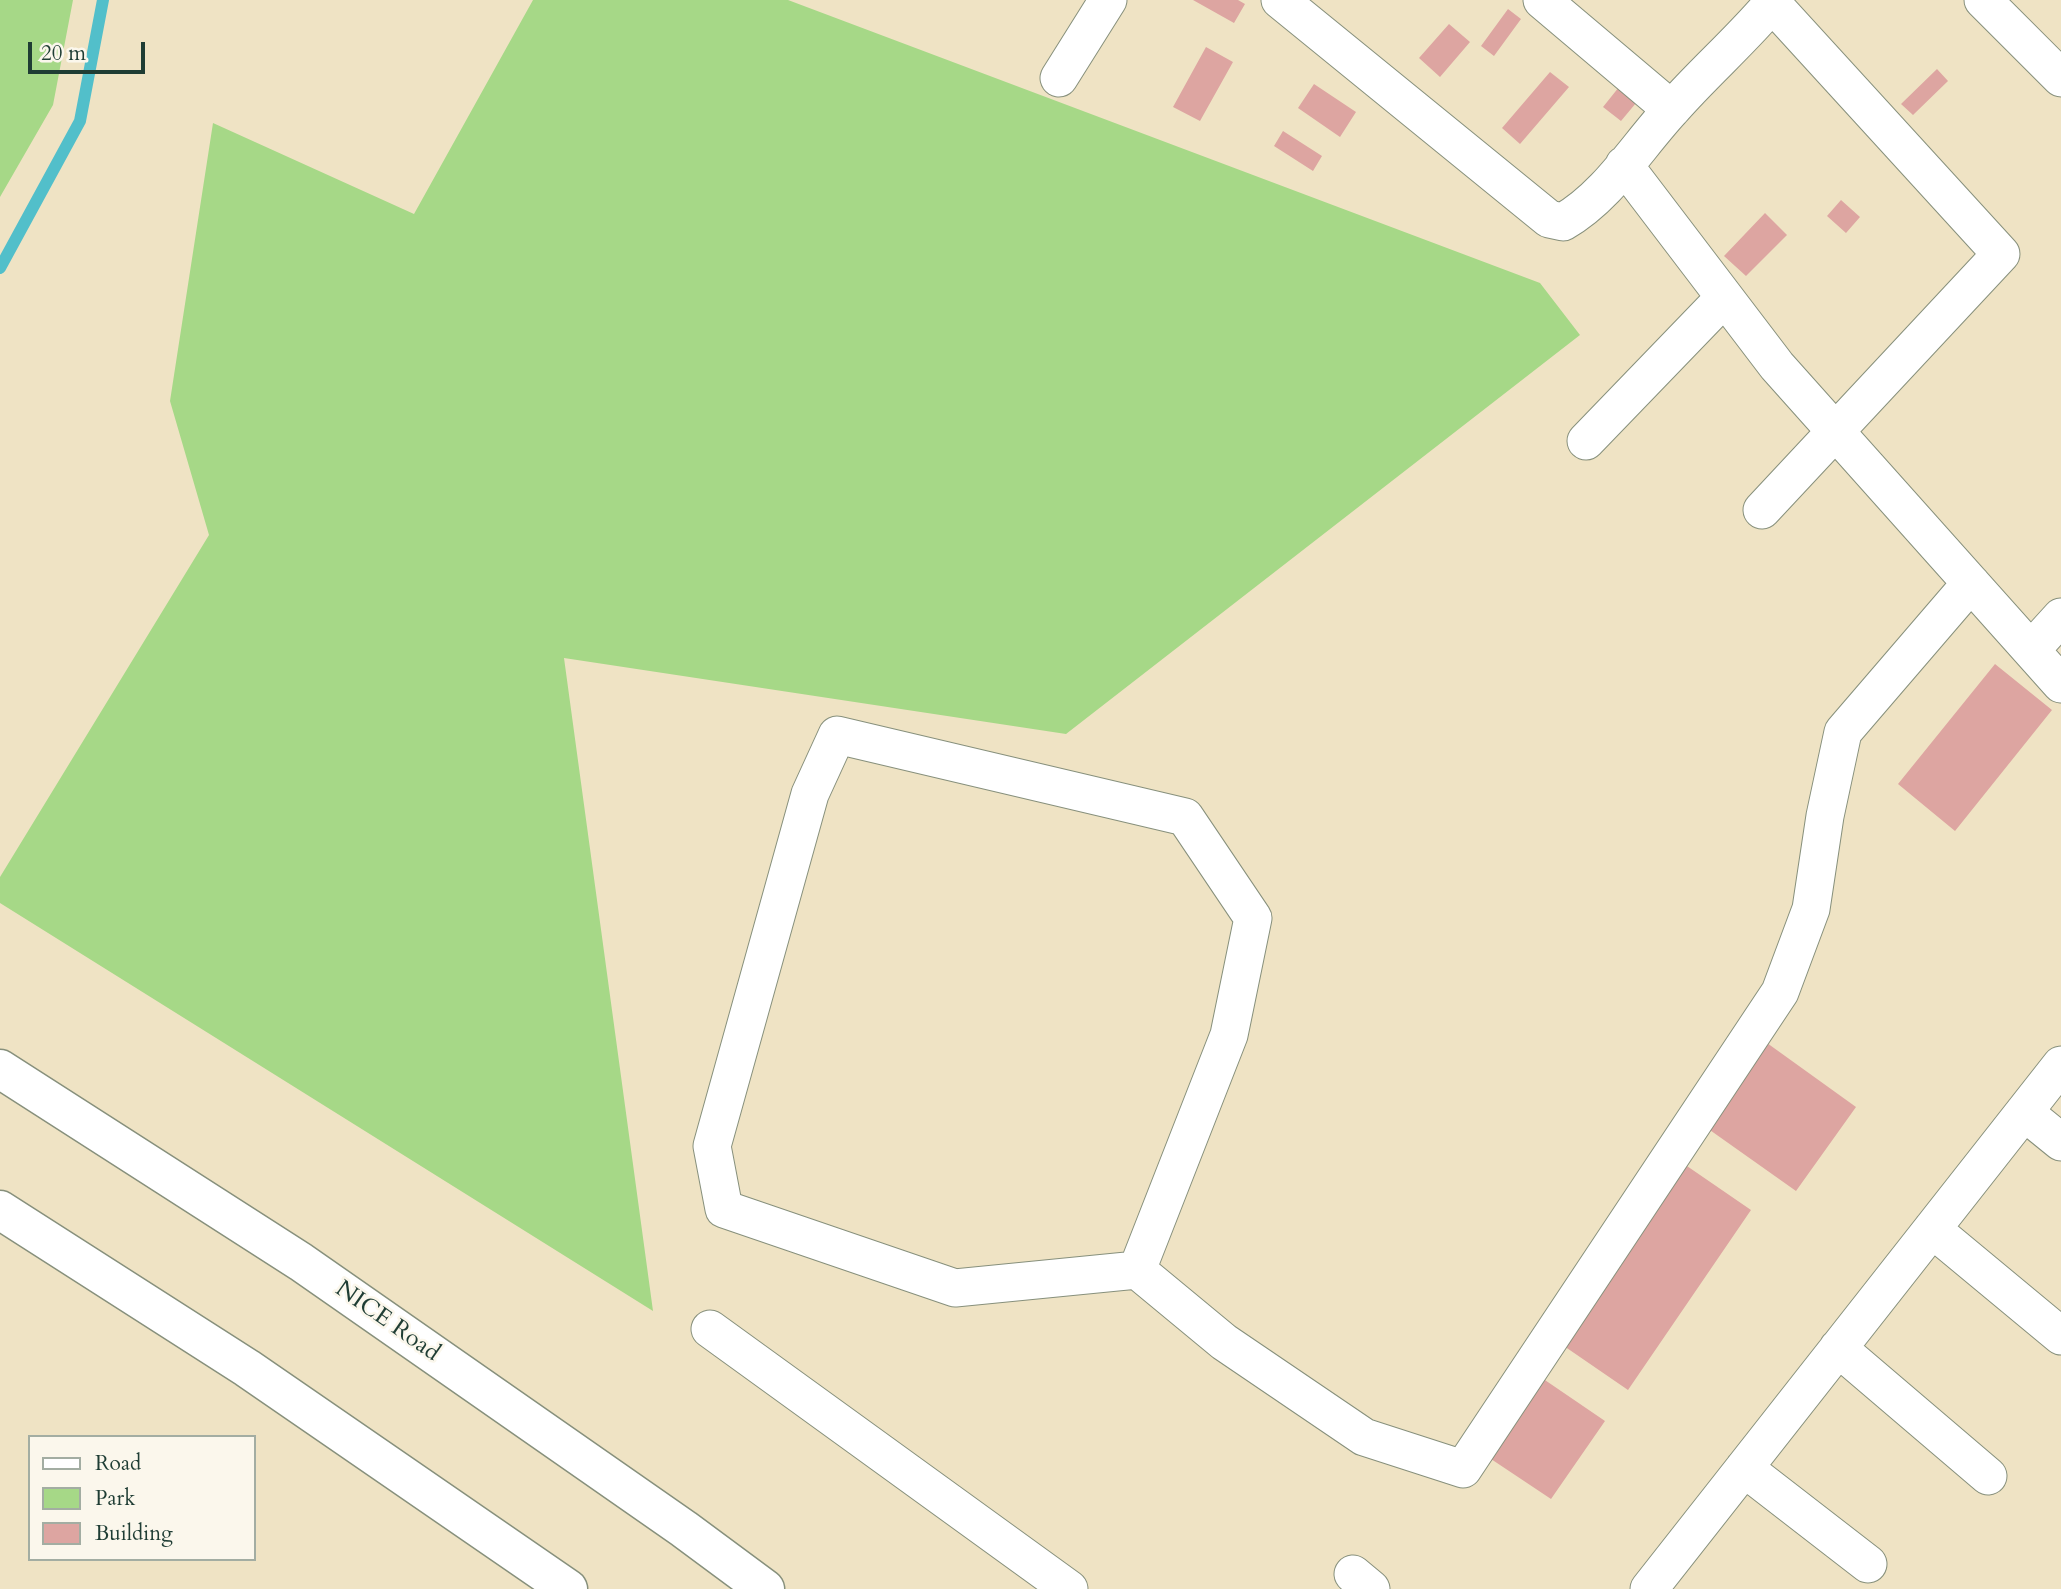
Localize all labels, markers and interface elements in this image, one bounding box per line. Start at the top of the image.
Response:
scale bar [32,28,149,72]
text: 20 m [41,39,86,68]
street label: NICE Road [329,1275,445,1369]
legend [28,1435,256,1561]
text: Road [95,1449,141,1478]
text: Park [95,1484,135,1513]
text: Building [95,1519,173,1548]

